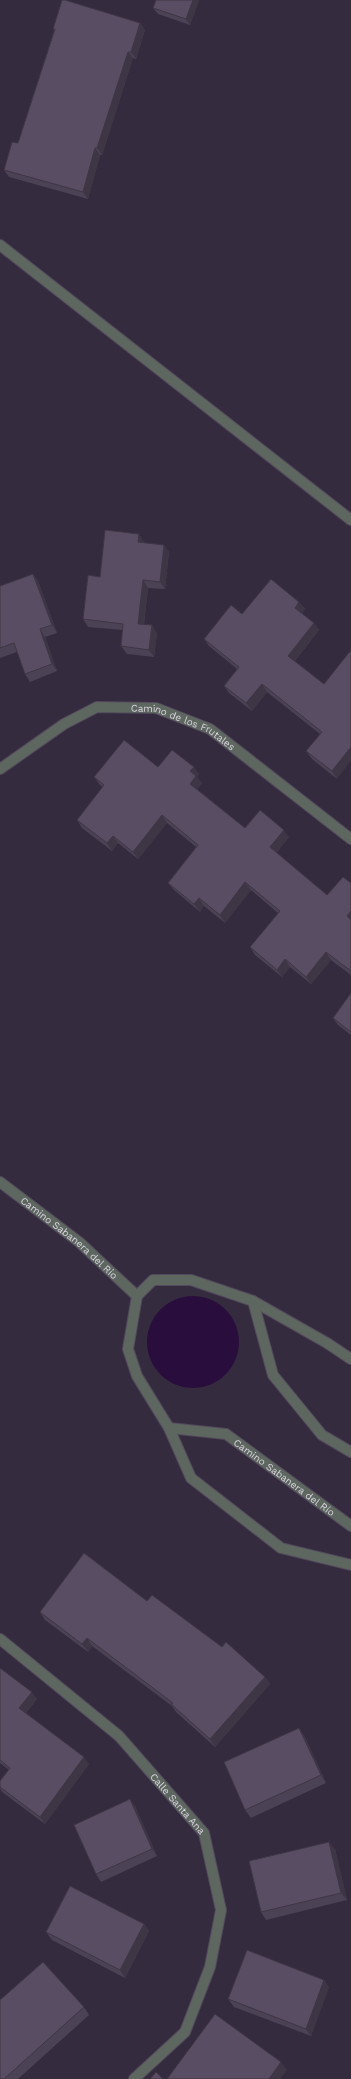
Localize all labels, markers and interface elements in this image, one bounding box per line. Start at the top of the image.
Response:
street label: Camino de los Frutales [131,703,237,752]
street label: Camino Sabanera del Río [18,1195,120,1281]
street label: Camino Sabanera del Río [232,1437,337,1518]
street label: Calle Santa Ana [148,1771,207,1836]

